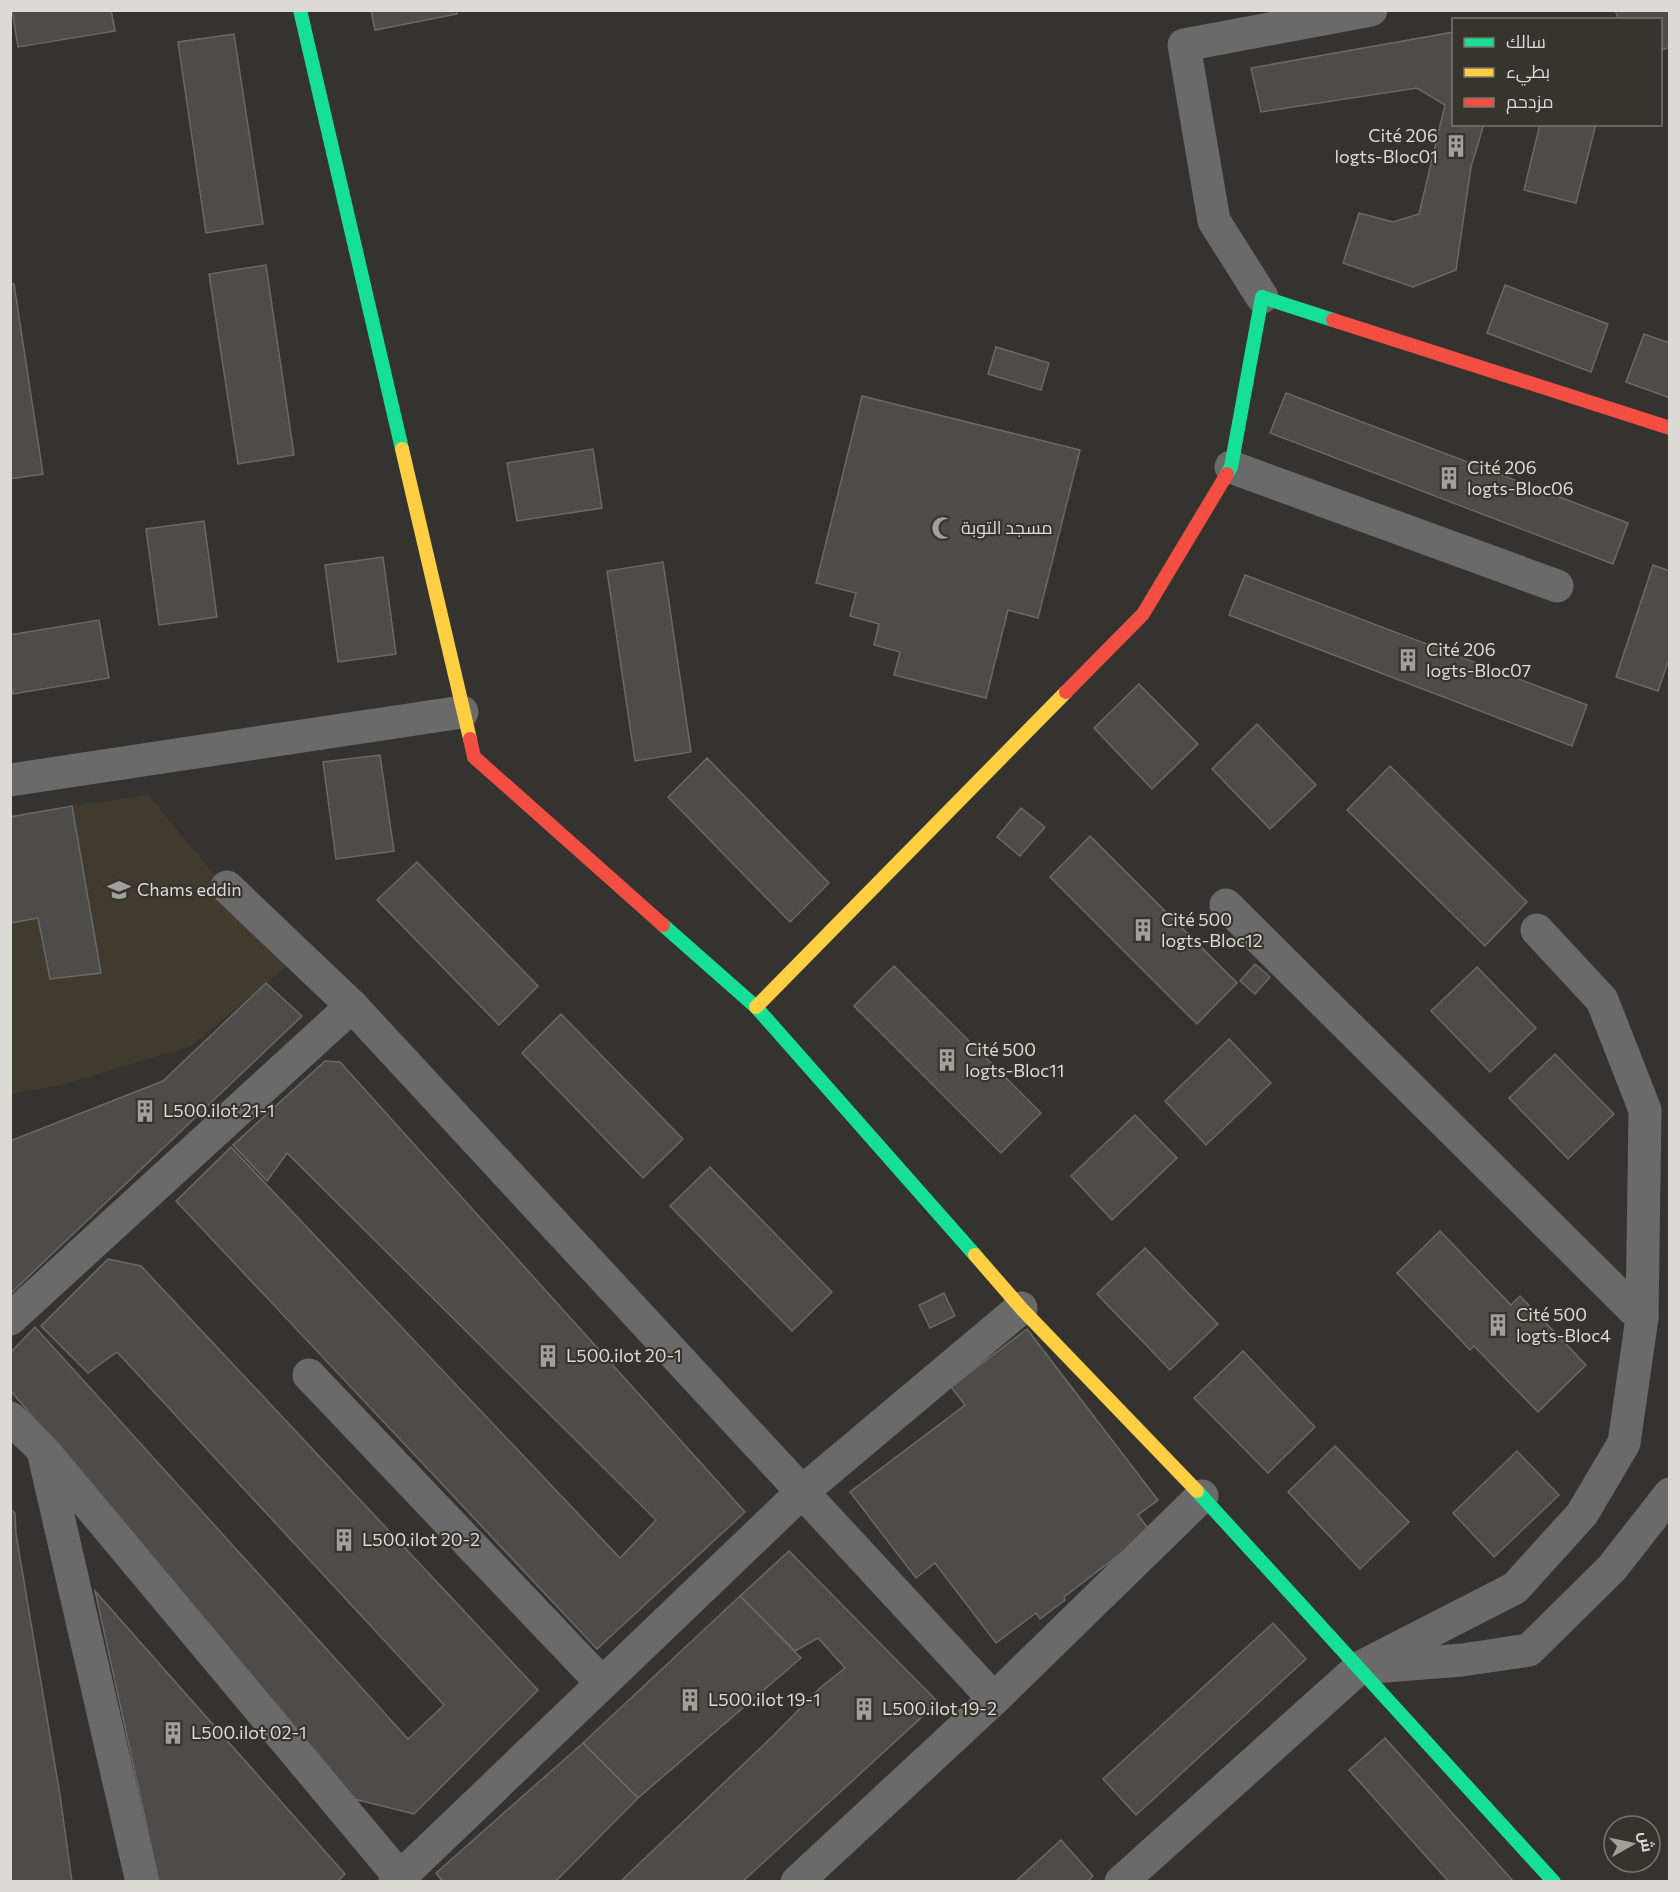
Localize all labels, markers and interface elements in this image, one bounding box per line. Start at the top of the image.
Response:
legend [1452,18,1662,126]
text: سالك [1506,30,1546,52]
text: بطيء [1506,60,1550,86]
text: مزدحم [1506,90,1554,114]
place label: Cité 206 logts-Bloc01 [1334,124,1438,167]
building icon: Cité 206 logts-Bloc01 [1443,133,1469,159]
place label: Cité 206 logts-Bloc06 [1467,456,1574,499]
building icon: Cité 206 logts-Bloc06 [1436,465,1462,491]
mosque icon: مسجد التوبة [930,515,956,541]
place label: مسجد التوبة [961,516,1053,539]
place label: Cité 206 logts-Bloc07 [1426,638,1531,681]
building icon: Cité 206 logts-Bloc07 [1395,647,1421,673]
school or university icon: Chams eddin [106,877,132,903]
place label: Chams eddin [137,878,242,900]
place label: Cité 500 logts-Bloc12 [1161,908,1263,951]
building icon: Cité 500 logts-Bloc12 [1130,917,1156,943]
place label: Cité 500 logts-Bloc11 [965,1038,1065,1081]
building icon: Cité 500 logts-Bloc11 [934,1047,960,1073]
building icon: L500.ilot 21-1 [132,1098,158,1124]
place label: L500.ilot 21-1 [163,1099,275,1121]
place label: Cité 500 logts-Bloc4 [1516,1303,1611,1346]
building icon: Cité 500 logts-Bloc4 [1485,1312,1511,1338]
building icon: L500.ilot 20-1 [535,1343,561,1369]
place label: L500.ilot 20-1 [566,1344,682,1366]
building icon: L500.ilot 20-2 [331,1527,357,1553]
place label: L500.ilot 20-2 [362,1528,480,1550]
building icon: L500.ilot 19-1 [677,1687,703,1713]
place label: L500.ilot 19-1 [708,1688,821,1710]
building icon: L500.ilot 19-2 [851,1696,877,1722]
place label: L500.ilot 19-2 [882,1697,997,1719]
building icon: L500.ilot 02-1 [160,1720,186,1746]
place label: L500.ilot 02-1 [191,1721,307,1743]
north arrow [1602,1814,1662,1874]
text: ش [1635,1830,1658,1853]

